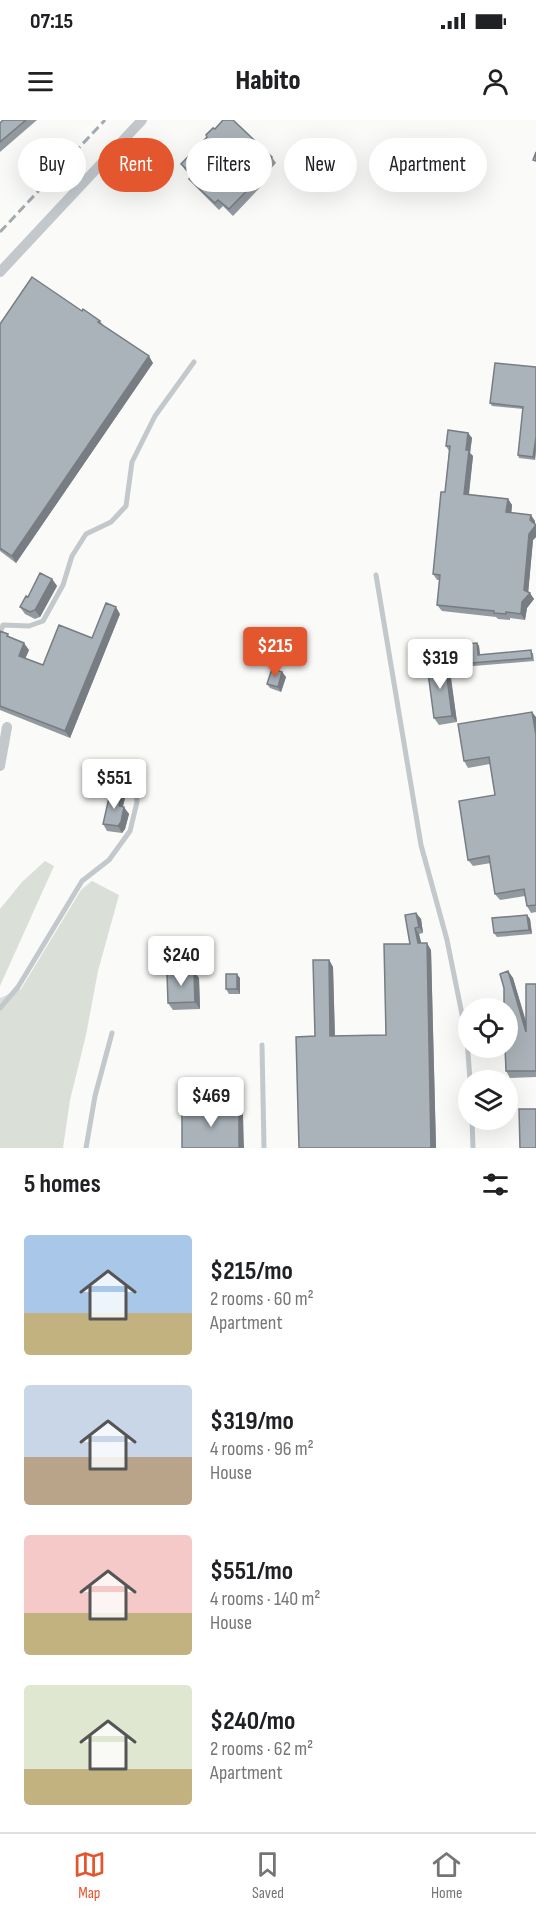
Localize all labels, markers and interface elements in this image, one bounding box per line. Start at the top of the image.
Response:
text: 07:15 [30,8,73,35]
icon: menu [24,65,57,98]
text: Habito [236,65,300,97]
icon: person [479,65,512,98]
chip: Buy [18,138,86,192]
chip: Rent [98,138,174,192]
chip: Filters [186,138,272,192]
chip: New [284,138,357,192]
chip: Apartment [369,138,487,192]
pin: $215 [239,627,311,678]
text: $215 [257,634,293,658]
pin: $319 [404,639,476,690]
text: $319 [422,646,458,670]
pin: $551 [78,759,150,810]
text: $551 [96,766,132,790]
pin: $240 [145,936,217,987]
text: $240 [162,943,200,967]
map controls [458,998,518,1130]
button: locate [458,998,518,1058]
button: layers [458,1070,518,1130]
pin: $469 [175,1077,247,1128]
text: $469 [192,1084,230,1108]
icon: filters [479,1168,512,1201]
text: 5 homes [24,1169,101,1200]
text: $215/mo [210,1256,293,1287]
icon: home [72,1259,144,1331]
text: 2 rooms · 60 m² [210,1287,314,1311]
text: Apartment [210,1311,283,1335]
text: $319/mo [210,1406,294,1437]
icon: home [72,1409,144,1481]
text: 4 rooms · 96 m² [210,1437,314,1461]
text: House [210,1461,252,1485]
text: $551/mo [210,1556,293,1587]
icon: home [72,1559,144,1631]
text: 4 rooms · 140 m² [210,1587,320,1611]
text: House [210,1611,252,1635]
text: $240/mo [210,1706,295,1737]
icon: home [72,1709,144,1781]
text: 2 rooms · 62 m² [210,1737,313,1761]
text: Apartment [210,1761,283,1785]
tab: Map [73,1848,106,1903]
tab: Saved [251,1848,284,1903]
tab: Home [430,1848,463,1903]

